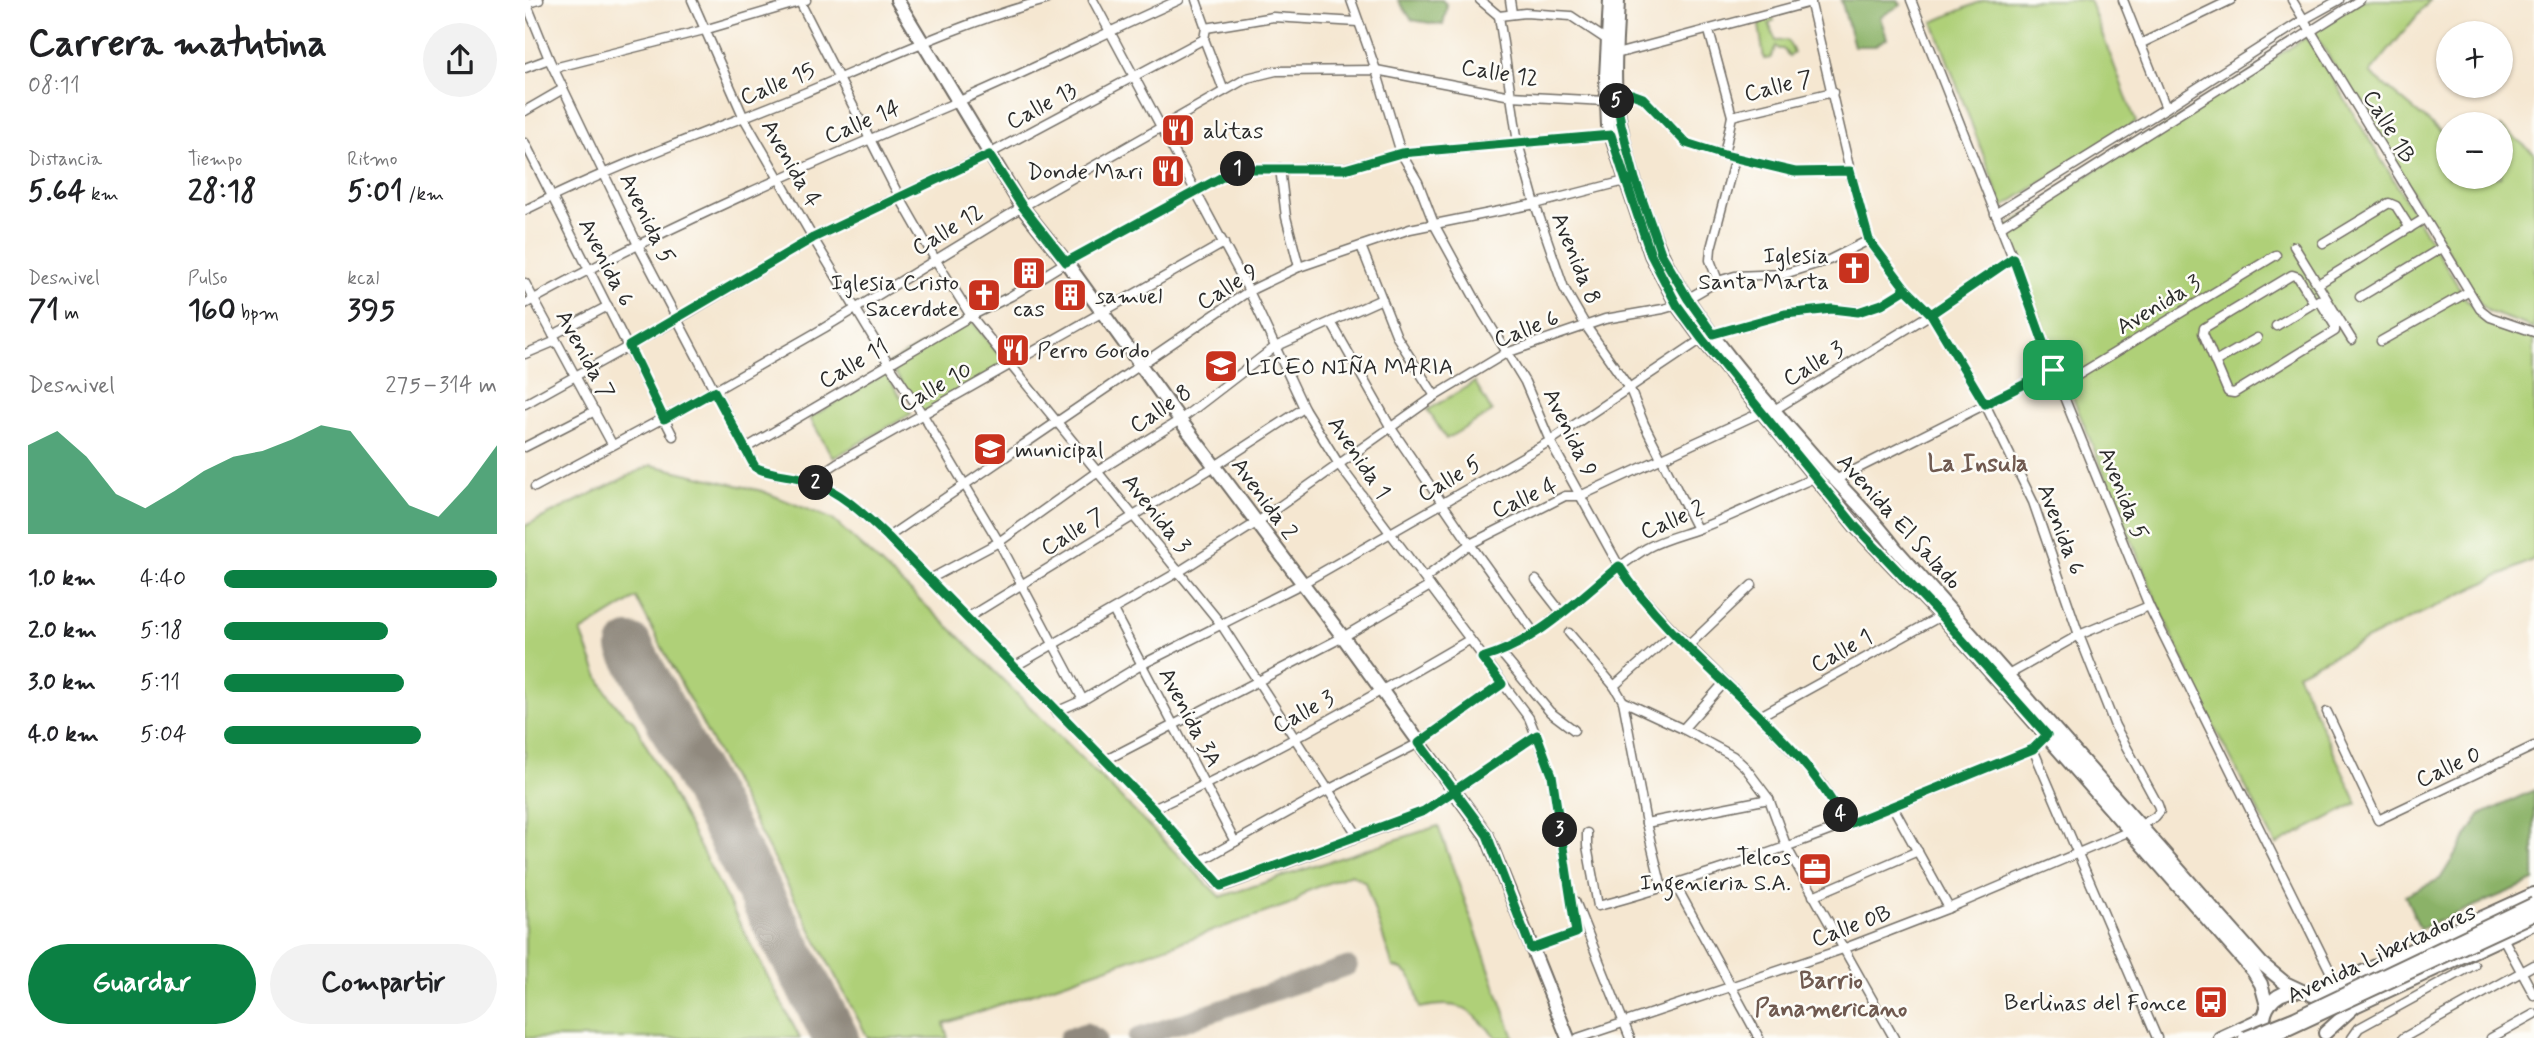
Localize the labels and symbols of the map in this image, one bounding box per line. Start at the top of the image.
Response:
street label: Calle 12 [1459,53,1541,95]
street label: Calle 15 [736,56,820,113]
street label: Calle 7 [1741,64,1816,110]
street label: Calle 13 [1001,76,1083,138]
pin: 5 [1599,84,1635,119]
street label: Calle 1B [2355,85,2422,169]
street label: Calle 14 [820,93,905,152]
restaurant icon: alitas [1159,111,1197,149]
street label: Avenida 4 [753,115,827,213]
place label: alitas [1203,117,1263,147]
restaurant icon: Donde Mari [1149,152,1187,190]
pin: 1 [1221,152,1255,186]
place label: Donde Mari [1027,158,1143,188]
street label: Avenida 5 [611,169,681,269]
street label: Calle 12 [907,198,989,264]
street label: Avenida 8 [1543,208,1607,309]
street label: Avenida 6 [570,214,640,312]
place label: Iglesia Santa Marta [1698,242,1829,298]
church icon: Iglesia Santa Marta [1835,249,1873,287]
building icon: cas [1010,254,1048,292]
street label: Calle 9 [1192,257,1264,318]
place label: Iglesia Cristo Sacerdote [831,269,959,325]
street label: Avenida 3 [2111,269,2207,343]
church icon: Iglesia Cristo Sacerdote [965,276,1003,314]
building icon: samuel [1051,276,1089,314]
place label: samuel [1095,282,1162,312]
place label: cas [1013,295,1045,325]
street label: Calle 6 [1490,304,1564,356]
street label: Avenida 7 [548,305,621,405]
restaurant icon: Perro Gordo [994,331,1032,369]
street label: Calle 11 [814,333,894,397]
street label: Calle 3 [1778,335,1850,395]
place label: Perro Gordo [1037,337,1150,367]
pin [2023,340,2083,400]
school or university icon: LICEO NIÑA MARIA [1202,347,1240,385]
place label: LICEO NIÑA MARIA [1245,353,1454,383]
street label: Calle 10 [894,355,978,420]
street label: Calle 8 [1124,378,1198,441]
street label: Avenida 9 [1535,384,1603,482]
street label: Avenida 1 [1320,411,1397,505]
school or university icon: municipal [971,430,1009,468]
place label: municipal [1015,436,1104,466]
street label: Avenida 5 [2090,443,2154,544]
street label: Avenida El Salado [1829,448,1968,597]
street label: Calle 5 [1412,449,1488,510]
district label: La Insula [1928,449,2028,480]
street label: Avenida 2 [1223,452,1303,546]
pin: 2 [799,466,833,500]
street label: Avenida 3 [1114,468,1197,560]
street label: Calle 4 [1487,471,1562,527]
street label: Avenida 6 [2029,480,2091,580]
street label: Calle 2 [1636,494,1709,548]
street label: Calle 7 [1036,502,1111,564]
street label: Calle 1 [1806,623,1878,681]
street label: Avenida 3A [1150,663,1228,773]
street label: Calle 3 [1268,684,1340,742]
street label: Calle 0 [2411,740,2486,796]
pin: 4 [1823,798,1859,832]
pin: 3 [1543,812,1577,848]
place label: Telcos Ingenieria S.A. [1640,843,1791,901]
office icon: Telcos Ingenieria S.A. [1796,850,1834,888]
street label: Avenida Libertadores [2282,898,2481,1012]
street label: Calle 0B [1808,899,1896,955]
district label: Barrio Panamericano [1755,966,1907,1025]
bus stop icon: Berlinas del Fonce [2192,983,2230,1021]
place label: Berlinas del Fonce [2004,989,2187,1019]

